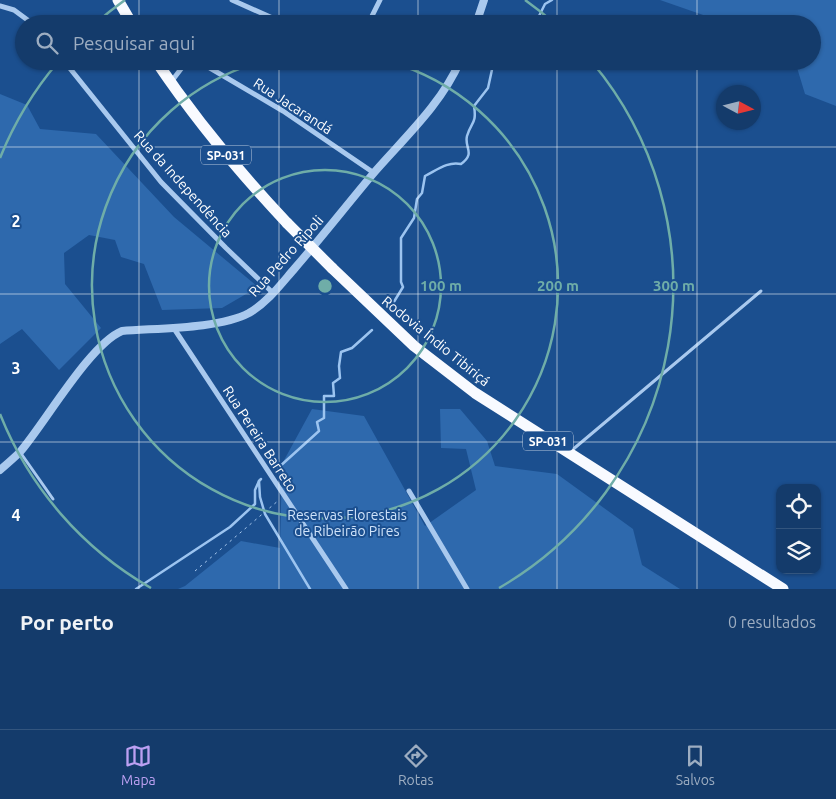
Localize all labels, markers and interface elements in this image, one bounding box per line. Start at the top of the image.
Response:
search box [15,15,821,70]
icon: search [33,29,61,57]
text: Pesquisar aqui [73,32,195,54]
street label: Rua Jacarandá [251,75,335,137]
north arrow [716,85,761,130]
street label: Rua da Independência [131,127,235,241]
road number: SP-031 [201,146,251,164]
text: 2 [11,212,21,230]
street label: Rua Pedro Ripoli [245,212,327,300]
centre of rings [316,277,334,295]
text: 100 m [420,277,462,294]
text: 200 m [537,277,579,294]
text: 300 m [653,277,695,294]
street label: Rodovia Índio Tibiriçá [379,292,494,389]
text: 3 [11,359,21,377]
street label: Rua Pereira Barreto [220,383,300,495]
road number: SP-031 [523,432,573,451]
map controls [776,484,821,574]
button: locate [776,484,821,529]
text: 4 [11,506,21,524]
park label: Reservas Florestais de Ribeirão Pires [287,507,407,539]
button: layers [776,529,821,574]
text: Por perto [20,610,114,634]
text: 0 resultados [728,613,816,631]
tab: Mapa [121,742,156,788]
tab: Rotas [398,742,434,788]
tab: Salvos [676,742,715,788]

